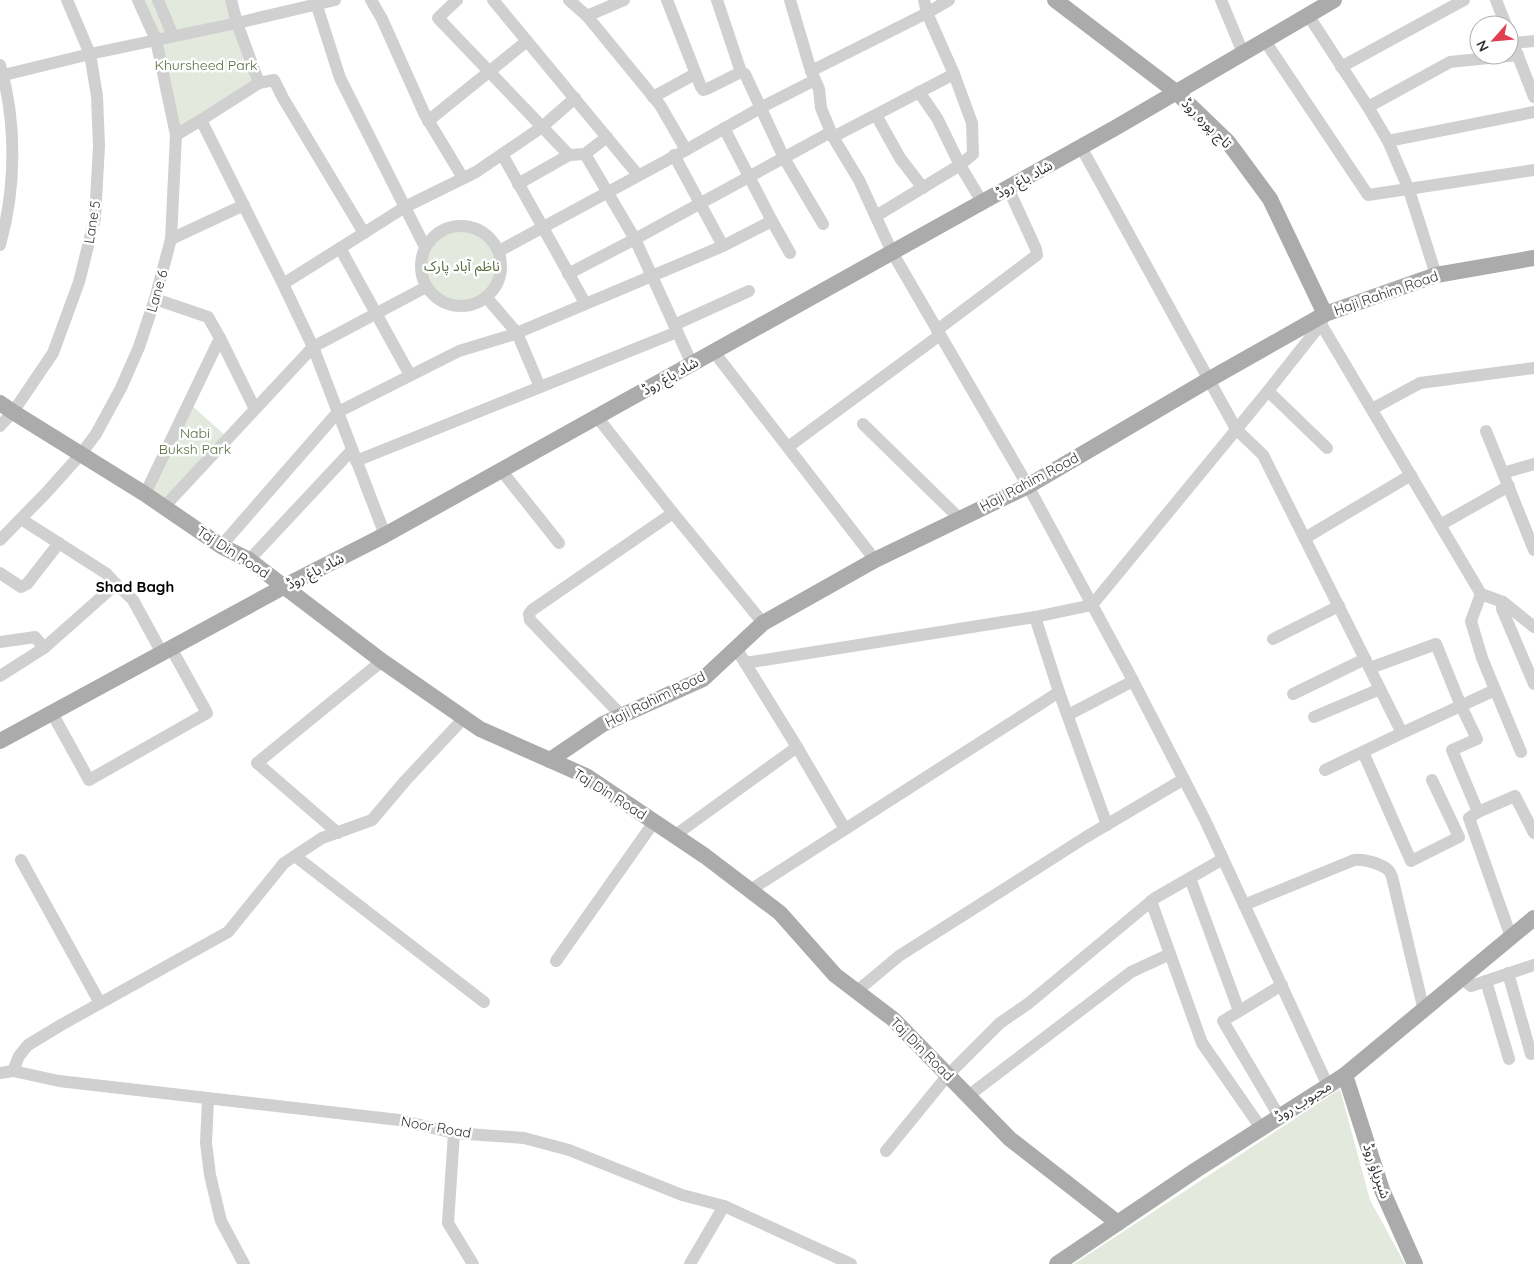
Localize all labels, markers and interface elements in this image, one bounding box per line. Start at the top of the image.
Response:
north arrow [1469,15,1519,65]
text: N [1472,37,1493,55]
park label: Khursheed Park [154,56,258,74]
street label: تاج پورہ روڈ [1177,94,1236,153]
street label: شاد باغ روڈ [992,156,1057,204]
street label: Lane 5 [80,199,104,245]
park label: ناظم آباد پارک [424,257,500,277]
street label: Lane 6 [142,267,172,314]
street label: Haji Rahim Road [1331,267,1441,319]
street label: شاد باغ روڈ [638,353,703,401]
park label: Nabi Buksh Park [159,424,231,458]
street label: Haji Rahim Road [976,448,1082,516]
street label: Taj Din Road [193,522,273,582]
street label: شاد باغ روڈ [283,549,348,595]
district label: Shad Bagh [96,577,174,596]
street label: Haji Rahim Road [602,667,708,731]
street label: Taj Din Road [570,764,650,824]
street label: Taj Din Road [886,1013,958,1085]
street label: محبوب روڈ [1271,1077,1335,1125]
street label: Noor Road [399,1112,473,1142]
street label: شېرپاؤ روڈ [1358,1141,1395,1201]

